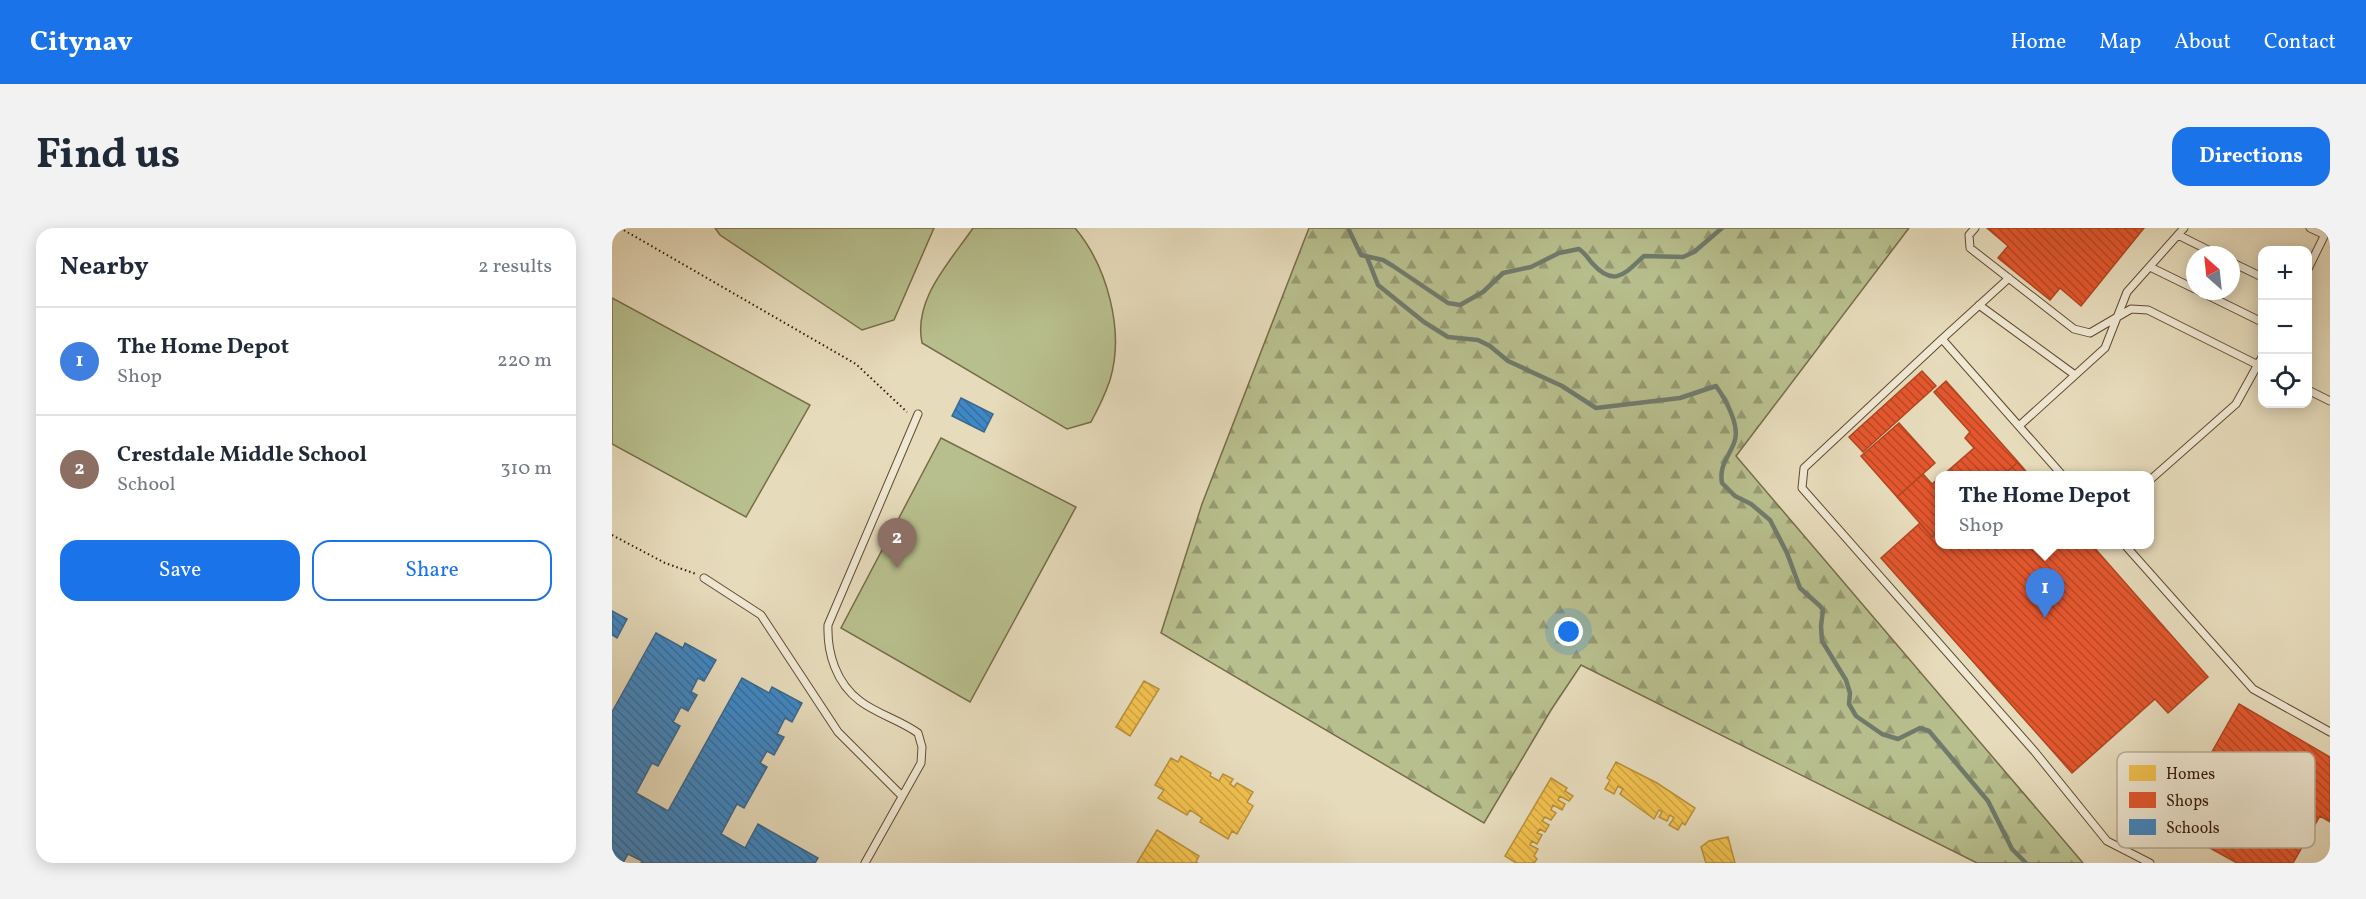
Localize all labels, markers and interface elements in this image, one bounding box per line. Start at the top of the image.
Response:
text: Citynav [30,23,133,62]
text: Home [2011,28,2066,57]
text: Map [2099,28,2141,57]
text: About [2174,28,2231,57]
text: Contact [2264,28,2336,57]
text: Find us [36,127,180,186]
button: Directions [2172,127,2330,186]
north arrow [2186,246,2240,300]
map controls [2258,246,2312,408]
button: + [2258,246,2312,300]
text: Nearby [60,249,149,285]
text: 2 results [478,253,552,281]
button: − [2258,300,2312,354]
text: The Home Depot [117,332,289,363]
text: 1 [75,347,84,375]
text: 220 m [497,347,552,375]
button: locate [2258,354,2312,408]
text: Shop [117,363,162,391]
text: Crestdale Middle School [117,440,367,471]
text: 2 [74,455,85,483]
text: 310 m [500,455,552,483]
text: School [117,471,175,499]
popup [1935,471,2154,549]
text: The Home Depot [1959,481,2130,512]
text: Shop [1959,512,2004,540]
pin: 2 [878,518,916,568]
button: Save [60,540,300,601]
button: Share [312,540,552,601]
pin: 1 [2026,568,2064,618]
your location [1554,617,1583,646]
legend [2117,752,2315,848]
text: Homes [2166,764,2215,786]
text: Shops [2166,791,2209,813]
text: Schools [2166,818,2220,840]

